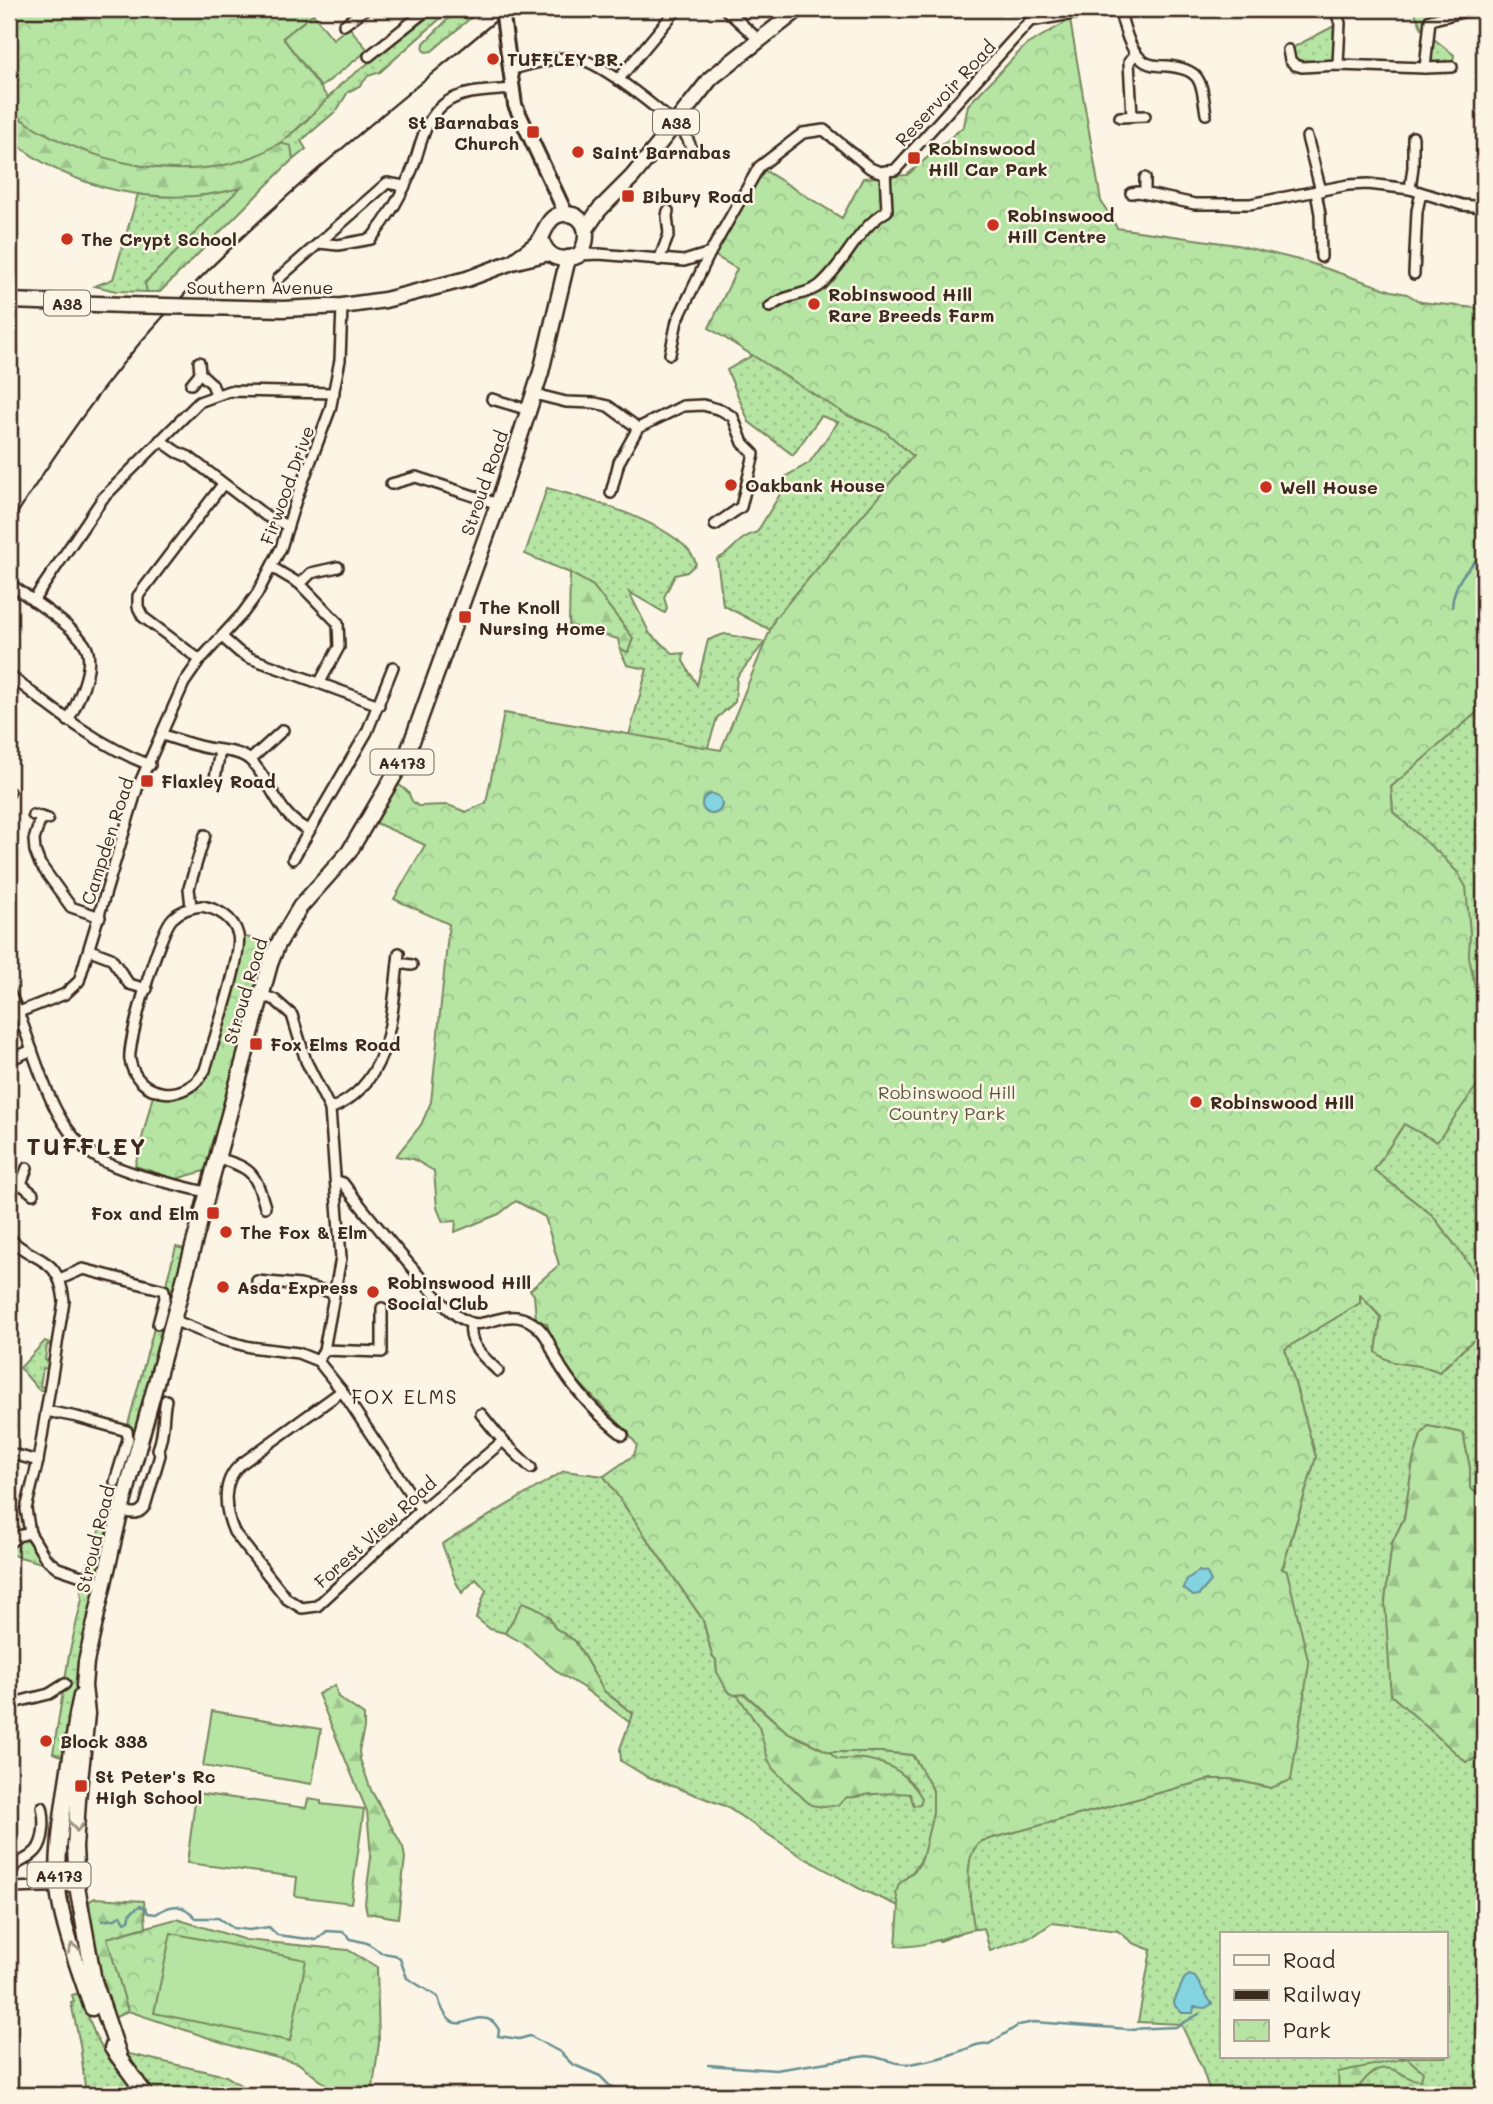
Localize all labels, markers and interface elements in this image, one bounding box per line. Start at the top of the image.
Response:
street label: Reservoir Road [890,35,1000,151]
place label: TUFFLEY BR. [507,47,624,71]
marker: TUFFLEY BR. [485,51,501,67]
place label: St Barnabas Church [408,110,519,155]
road number: A38 [653,110,699,134]
marker: St Barnabas Church [525,124,541,140]
place label: Robinswood Hill Car Park [928,136,1047,181]
place label: Saint Barnabas [592,140,731,164]
marker: Saint Barnabas [570,144,586,160]
marker: Robinswood Hill Car Park [906,150,922,166]
place label: Bibury Road [642,184,753,208]
marker: Bibury Road [620,188,636,204]
place label: Robinswood Hill Centre [1007,203,1114,248]
marker: Robinswood Hill Centre [985,217,1001,233]
place label: The Crypt School [81,227,237,251]
marker: The Crypt School [59,231,75,247]
street label: Southern Avenue [187,275,333,299]
place label: Robinswood Hill Rare Breeds Farm [828,282,994,327]
road number: A38 [44,290,90,316]
marker: Robinswood Hill Rare Breeds Farm [806,296,822,312]
street label: Firwood Drive [254,422,320,548]
street label: Stroud Road [455,427,513,539]
place label: Oakbank House [745,473,885,497]
place label: Well House [1280,475,1378,499]
marker: Oakbank House [723,477,739,493]
marker: Well House [1258,479,1274,495]
place label: The Knoll Nursing Home [479,595,606,640]
marker: The Knoll Nursing Home [457,609,473,625]
road number: A4173 [370,750,434,775]
place label: Flaxley Road [161,769,276,793]
marker: Flaxley Road [139,773,155,789]
street label: Campden Road [75,774,139,908]
street label: Stroud Road [217,935,273,1047]
place label: Fox Elms Road [270,1032,400,1056]
marker: Fox Elms Road [248,1036,264,1052]
park label: Robinswood Hill Country Park [878,1080,1016,1125]
place label: Robinswood Hill [1210,1090,1354,1114]
marker: Robinswood Hill [1188,1094,1204,1110]
district label: TUFFLEY [27,1130,147,1161]
place label: Fox and Elm [91,1201,199,1225]
marker: Fox and Elm [205,1205,221,1221]
place label: The Fox & Elm [240,1220,367,1244]
marker: The Fox & Elm [218,1224,234,1240]
place label: Robinswood Hill Social Club [387,1270,531,1315]
place label: Asda Express [237,1275,358,1299]
marker: Asda Express [215,1279,231,1295]
marker: Robinswood Hill Social Club [365,1284,381,1300]
district label: FOX ELMS [351,1384,459,1409]
street label: Forest View Road [309,1471,441,1593]
street label: Stroud Road [70,1483,120,1595]
place label: Block 338 [60,1729,148,1753]
marker: Block 338 [38,1733,54,1749]
place label: St Peter's Rc High School [95,1764,216,1809]
marker: St Peter's Rc High School [73,1778,89,1794]
one-way arrow [69,1822,84,1833]
road number: A4173 [28,1862,90,1887]
legend [1220,1932,1448,2058]
one-way arrow [67,1942,82,1954]
text: Road [1283,1946,1335,1973]
text: Railway [1283,1980,1362,2007]
text: Park [1283,2016,1331,2043]

